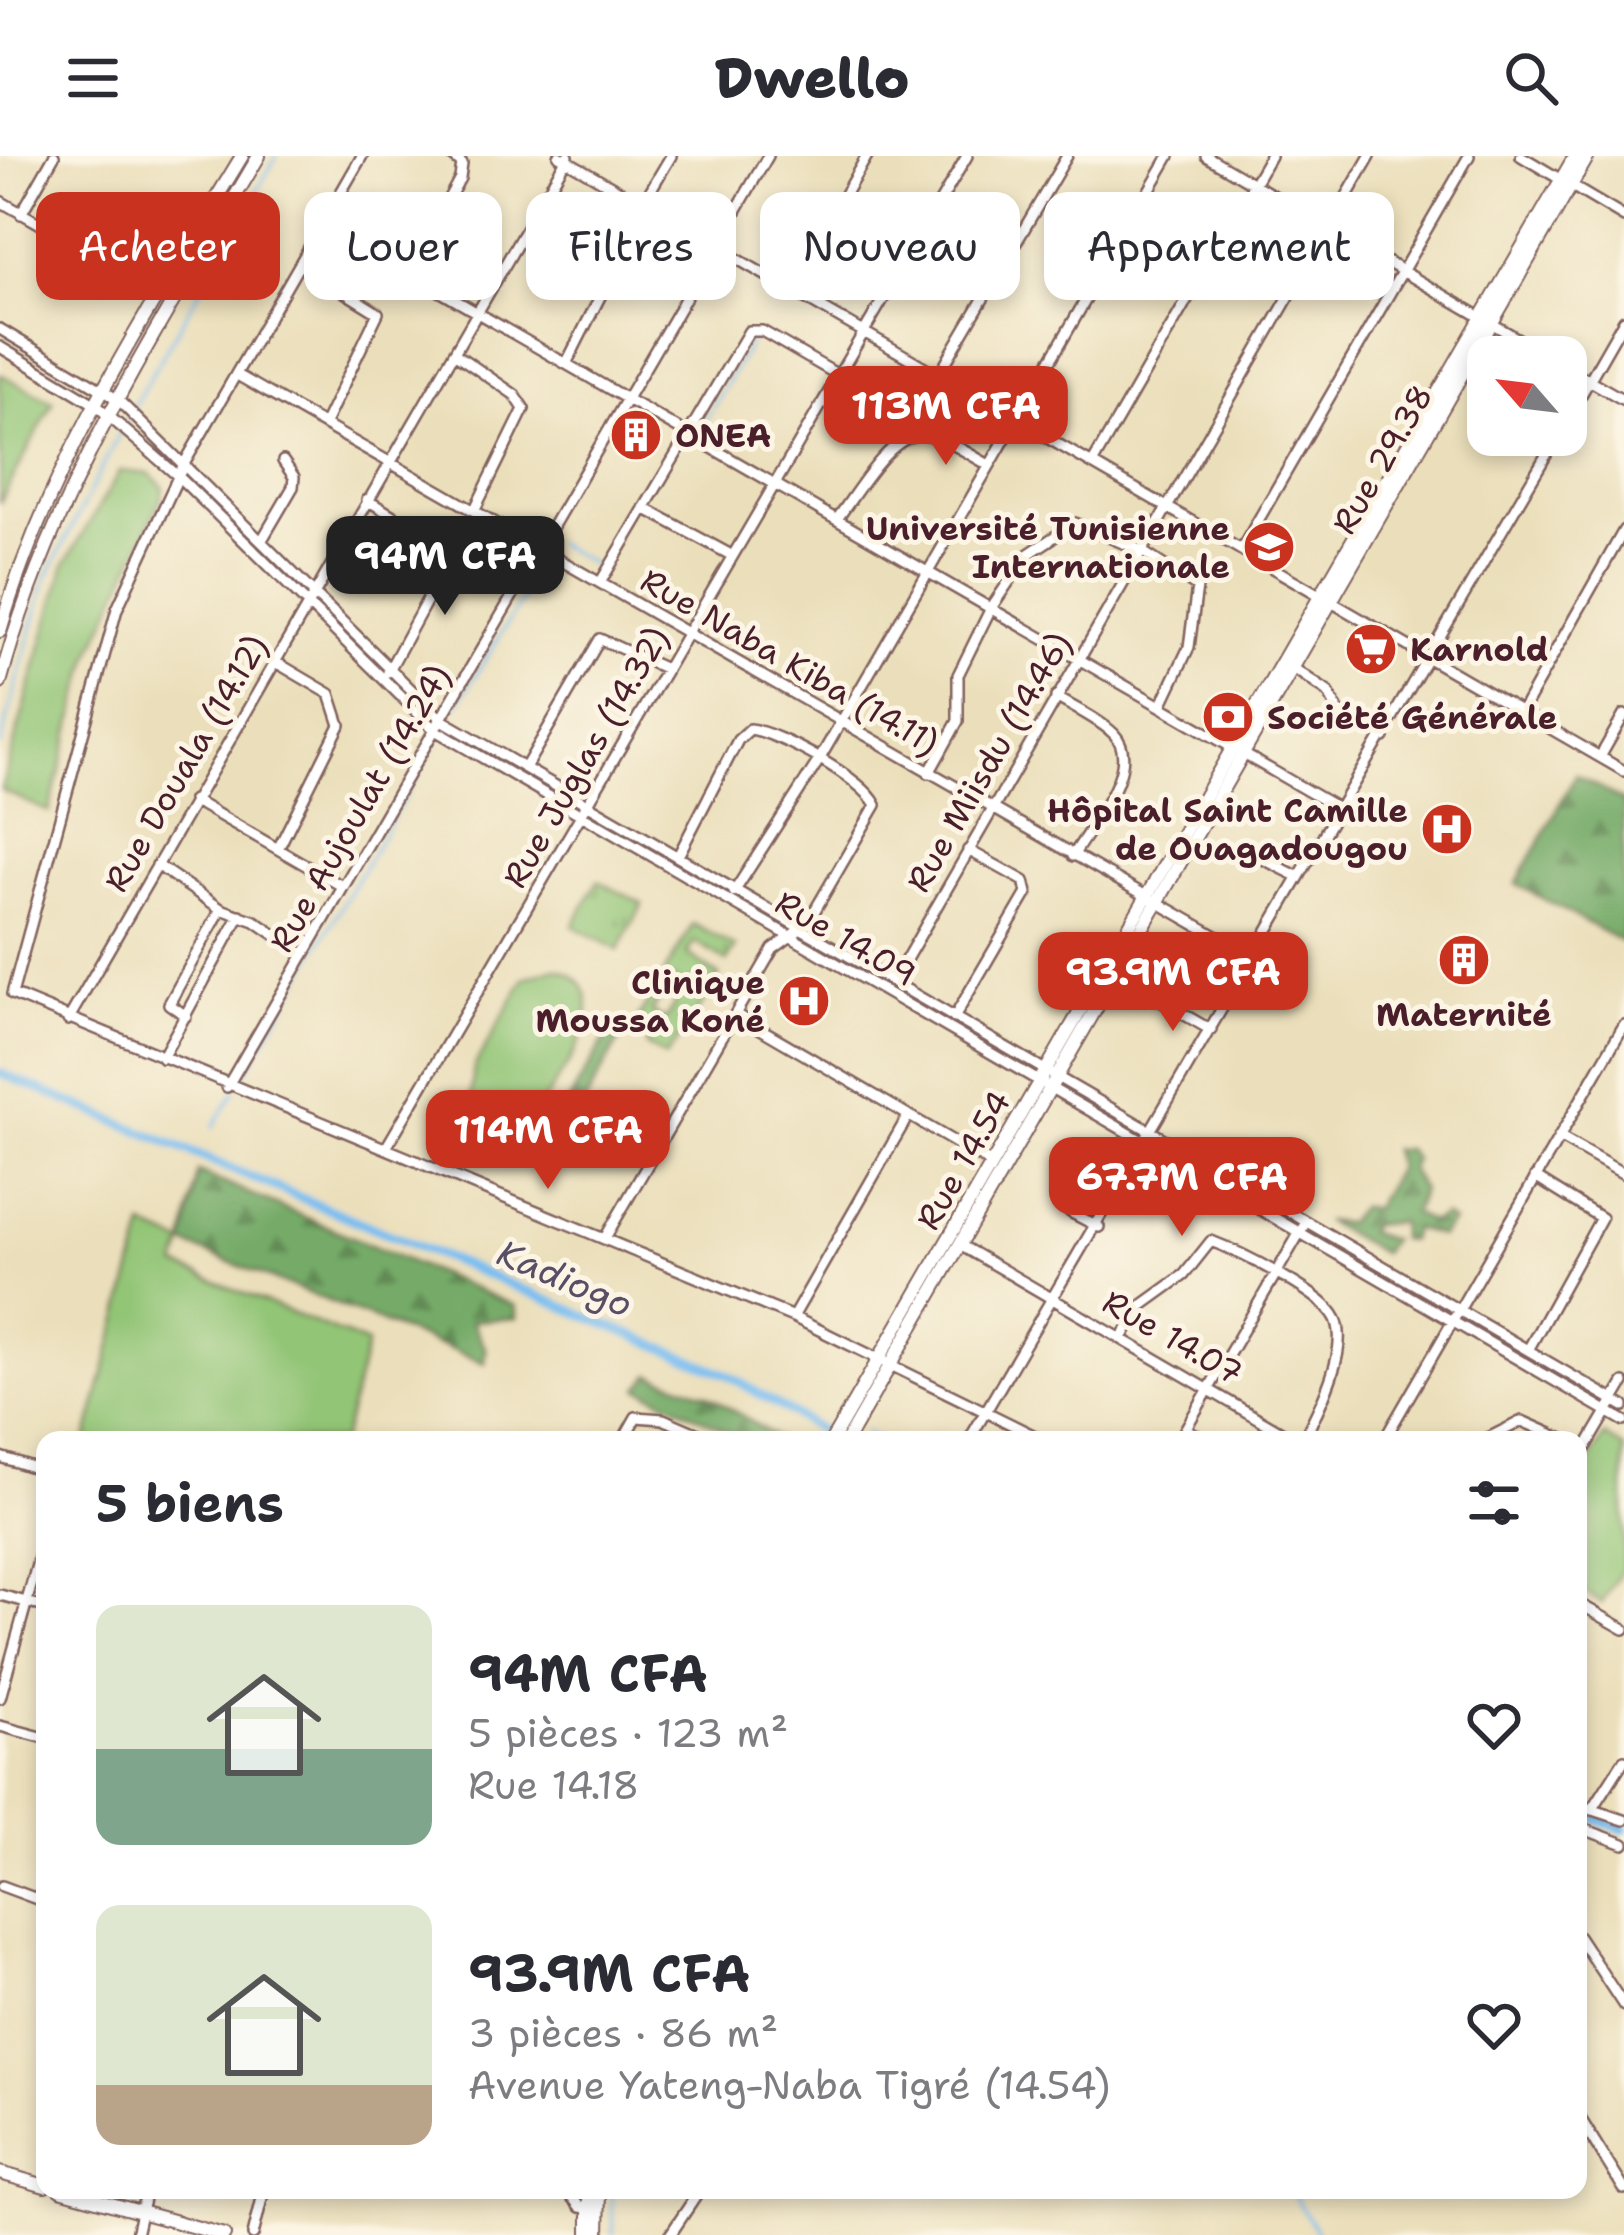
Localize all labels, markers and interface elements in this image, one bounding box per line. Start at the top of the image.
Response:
text: Dwello [714,42,910,114]
icon: menu [60,45,126,111]
icon: search [1498,45,1564,111]
chip: Acheter [36,192,280,300]
chip: Louer [304,192,502,300]
chip: Filtres [526,192,736,300]
chip: Nouveau [760,192,1020,300]
chip: Appartement [1044,192,1394,300]
north arrow [1467,336,1587,456]
map controls [1467,336,1587,456]
pin: 113M CFA [822,366,1070,468]
street label: Rue 29.38 [1321,376,1443,542]
text: 113M CFA [851,379,1041,431]
building icon: ONEA [608,407,664,463]
place label: ONEA [675,413,771,458]
place label: Université Tunisienne Internationale [866,506,1230,589]
pin: 94M CFA [334,516,556,618]
school or university icon: Université Tunisienne Internationale [1241,519,1297,575]
text: 94M CFA [353,529,537,581]
street label: Rue Naba Kiba (14.11) [633,558,947,765]
street label: Rue Juglas (14.32) [492,618,679,896]
supermarket icon: Karnold [1343,621,1399,677]
street label: Rue Miisdu (14.46) [896,624,1081,900]
street label: Rue Douala (14.12) [93,626,277,900]
place label: Karnold [1410,627,1548,672]
street label: Rue Aujoulat (14.24) [259,656,460,960]
bank icon: Société Générale [1200,689,1256,745]
place label: Société Générale [1267,695,1558,740]
place label: Hôpital Saint Camille de Ouagadougou [1047,788,1408,871]
hospital icon: Hôpital Saint Camille de Ouagadougou [1419,801,1475,857]
street label: Rue 14.09 [767,880,924,997]
pin: 93.9M CFA [1036,932,1310,1034]
building icon: Maternité [1436,932,1492,988]
text: 93.9M CFA [1065,945,1281,997]
place label: Clinique Moussa Koné [535,960,765,1043]
hospital icon: Clinique Moussa Koné [776,973,832,1029]
place label: Maternité [1376,992,1552,1037]
street label: Rue 14.54 [905,1082,1021,1238]
pin: 114M CFA [424,1090,672,1192]
text: 114M CFA [453,1103,643,1155]
pin: 67.7M CFA [1045,1137,1319,1239]
text: 67.7M CFA [1076,1150,1288,1202]
water label: Kadiogo [490,1228,640,1329]
street label: Rue 14.07 [1094,1279,1251,1396]
text: 5 biens [96,1469,284,1537]
icon: filters [1461,1470,1527,1536]
text: 94M CFA [468,1639,708,1707]
icon: home [192,1653,336,1797]
icon: heart [1461,1692,1527,1758]
text: 5 pièces · 123 m² [468,1707,788,1759]
text: Rue 14.18 [468,1759,640,1811]
text: 93.9M CFA [468,1939,750,2007]
icon: home [192,1953,336,2097]
icon: heart [1461,1992,1527,2058]
text: 3 pièces · 86 m² [468,2007,778,2059]
text: Avenue Yateng-Naba Tigré (14.54) [468,2059,1110,2111]

